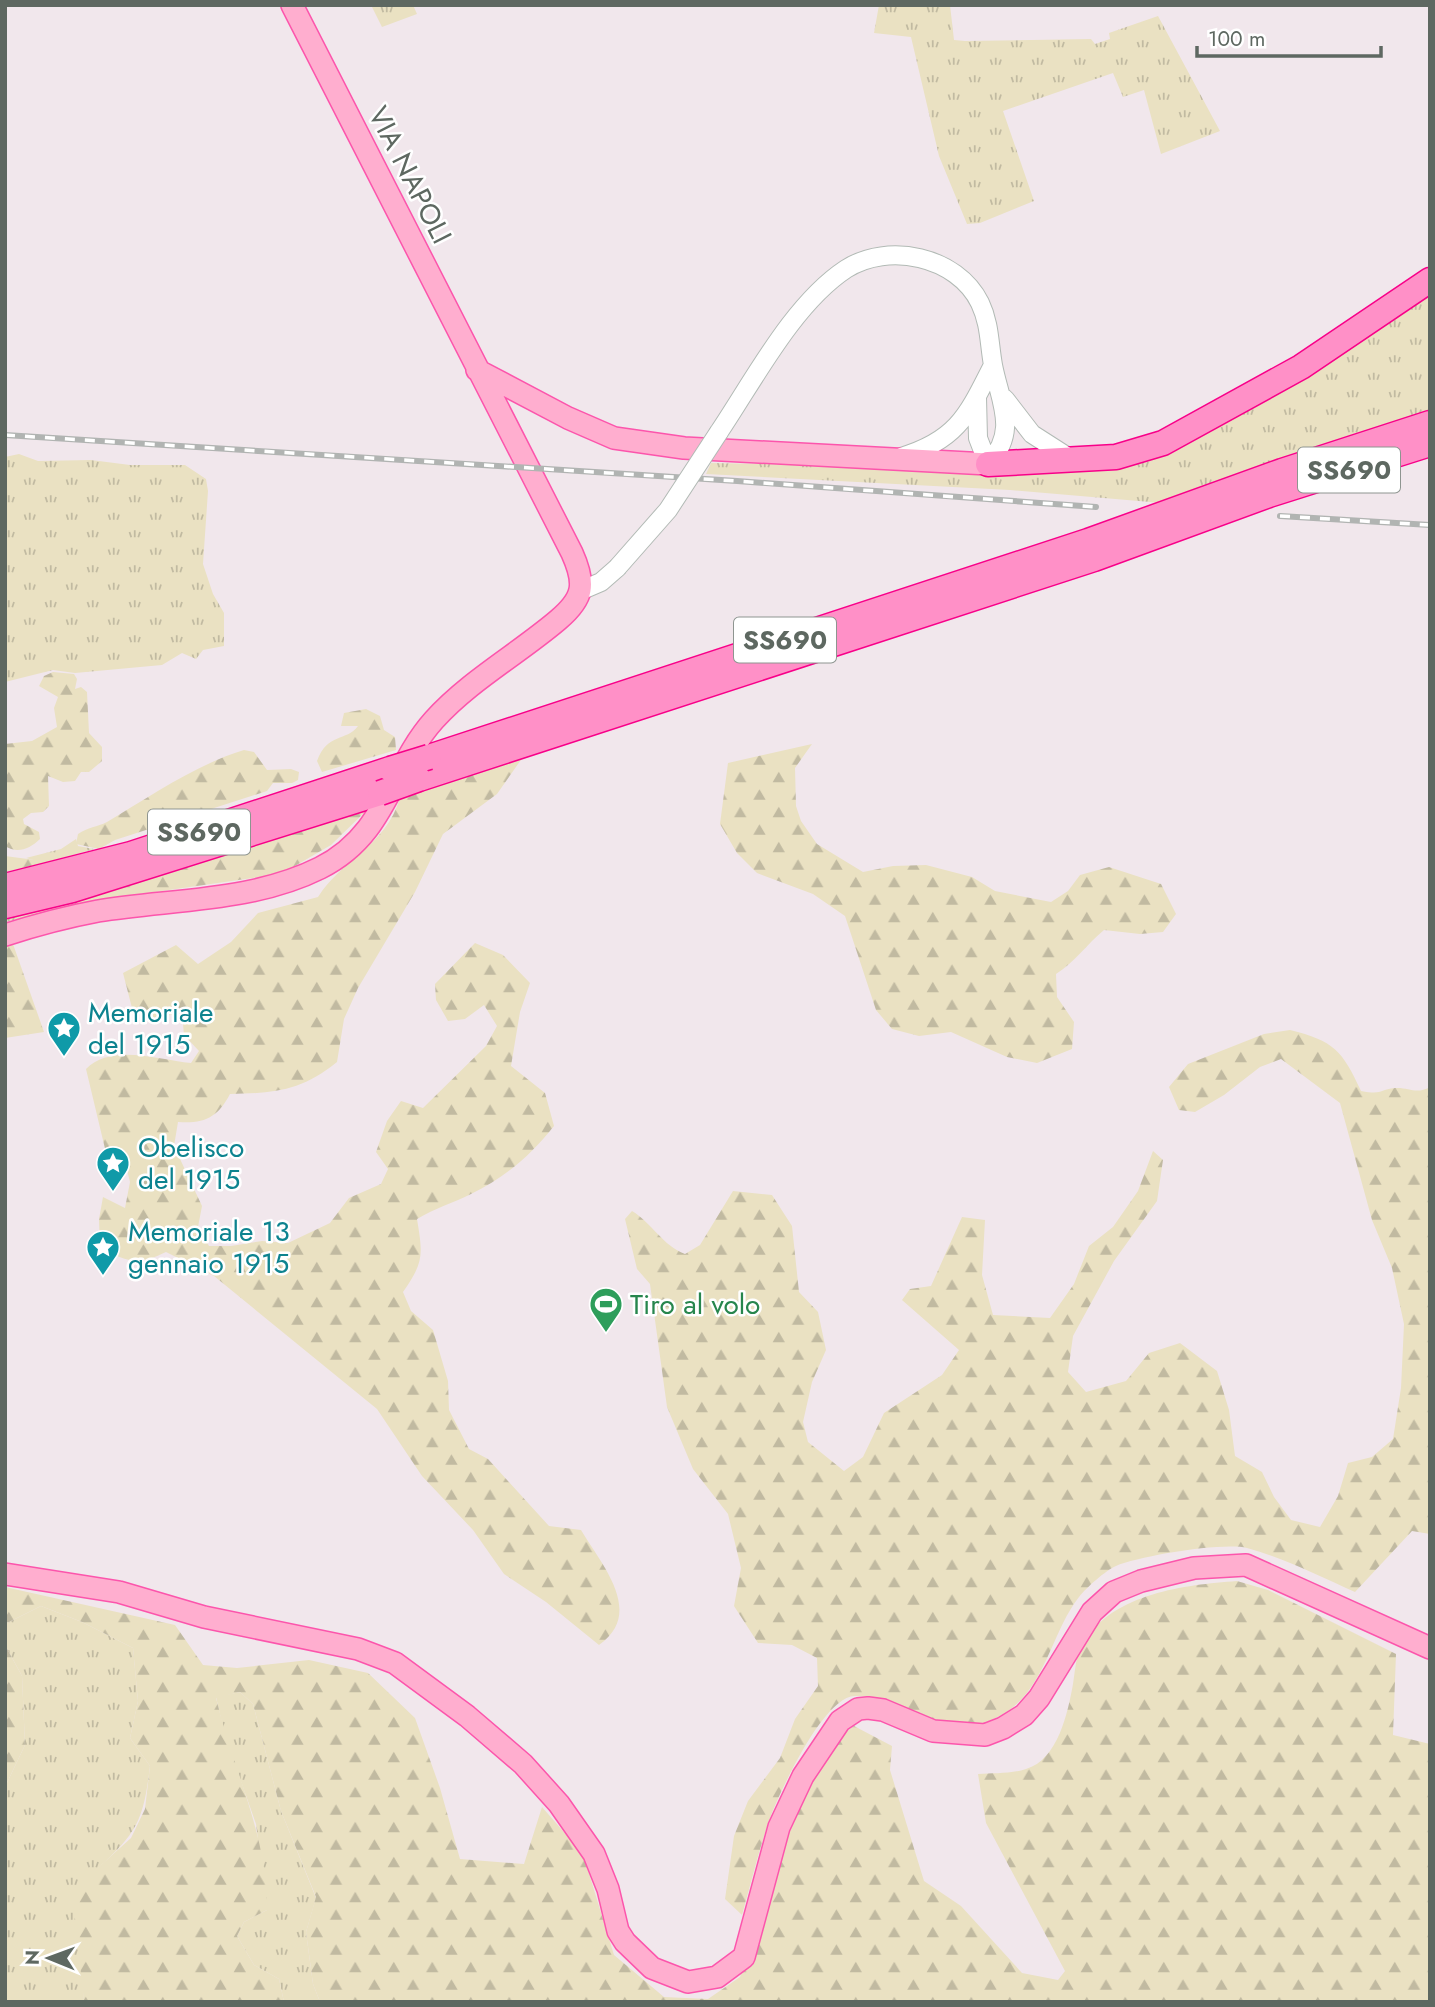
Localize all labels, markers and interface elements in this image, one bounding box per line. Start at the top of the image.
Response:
scale bar [1197,14,1381,58]
text: 100 m [1208,24,1265,54]
street label: VIA NAPOLI [358,99,462,251]
road number: SS690 [1298,447,1400,492]
road number: SS690 [734,618,836,662]
road number: SS690 [148,810,250,854]
place label: Memoriale del 1915 [88,992,213,1065]
place icon: Memoriale del 1915 [45,1009,83,1058]
place label: Obelisco del 1915 [138,1127,244,1200]
place icon: Obelisco del 1915 [94,1144,132,1193]
place label: Memoriale 13 gennaio 1915 [128,1211,290,1284]
place icon: Memoriale 13 gennaio 1915 [84,1228,122,1277]
place label: Tiro al volo [630,1284,760,1325]
sports icon: Tiro al volo [587,1285,625,1334]
north arrow [14,1923,84,1993]
text: N [19,1950,46,1965]

